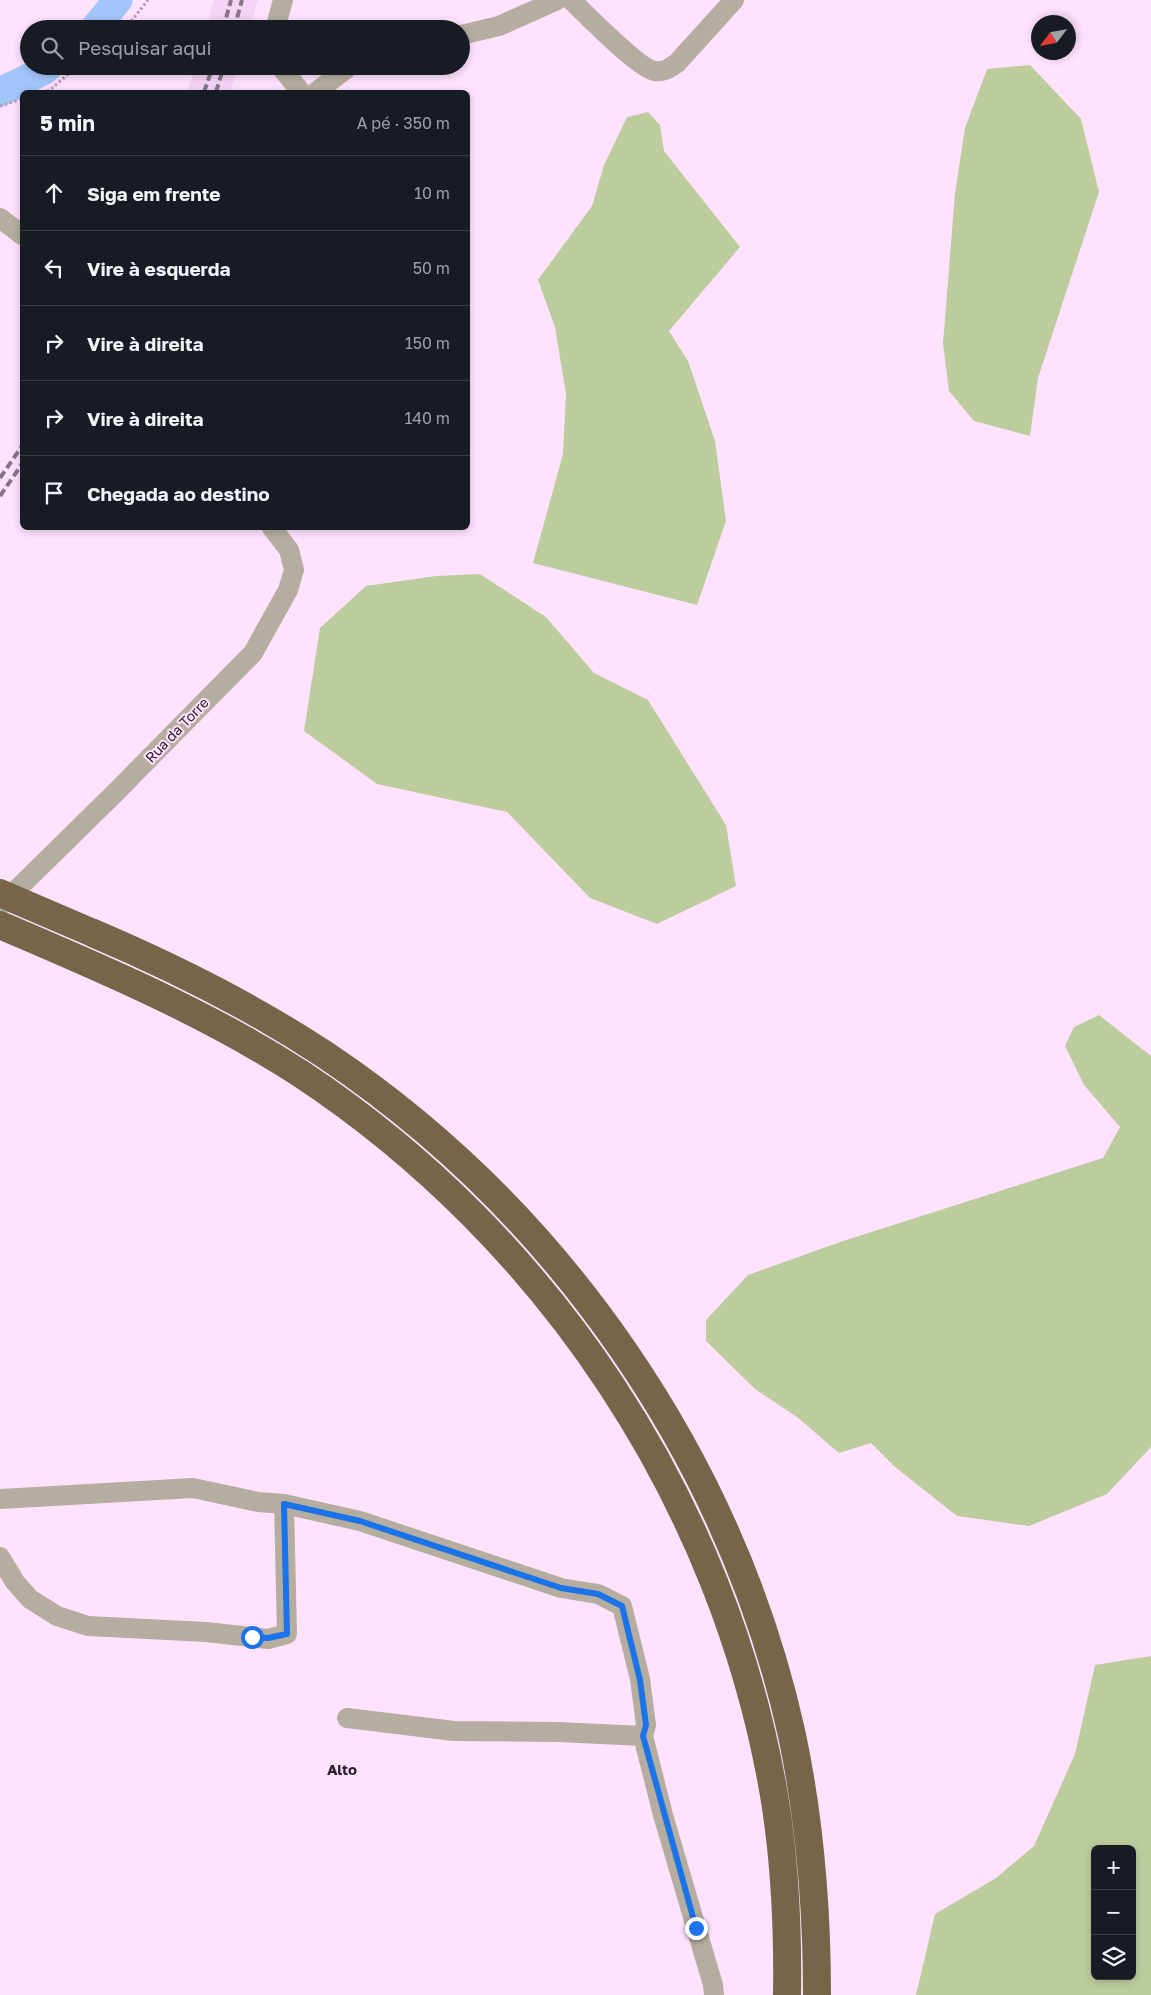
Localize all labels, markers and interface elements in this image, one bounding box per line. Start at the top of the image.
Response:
north arrow [1031,15,1076,60]
search box [20,20,470,75]
icon: search [38,34,66,62]
text: Pesquisar aqui [78,36,212,59]
text: 5 min [40,110,95,136]
text: A pé · 350 m [357,113,450,133]
icon: ahead [40,179,68,207]
text: Siga em frente [87,182,221,205]
text: 10 m [414,183,450,203]
icon: left [40,254,68,282]
text: Vire à esquerda [87,257,230,280]
text: 50 m [413,258,450,278]
icon: right [40,329,68,357]
text: Vire à direita [87,332,204,355]
text: 150 m [405,333,450,353]
icon: right [40,404,68,432]
text: Vire à direita [87,407,204,430]
text: 140 m [404,408,450,428]
icon: arrive [40,479,68,507]
text: Chegada ao destino [87,482,270,505]
street label: Rua da Torre [141,694,212,766]
route start [241,1626,264,1649]
district label: Alto [327,1760,357,1778]
map controls [1091,1845,1136,1980]
button: + [1091,1845,1136,1890]
button: − [1091,1890,1136,1935]
route end [685,1917,708,1940]
button: layers [1091,1935,1136,1980]

